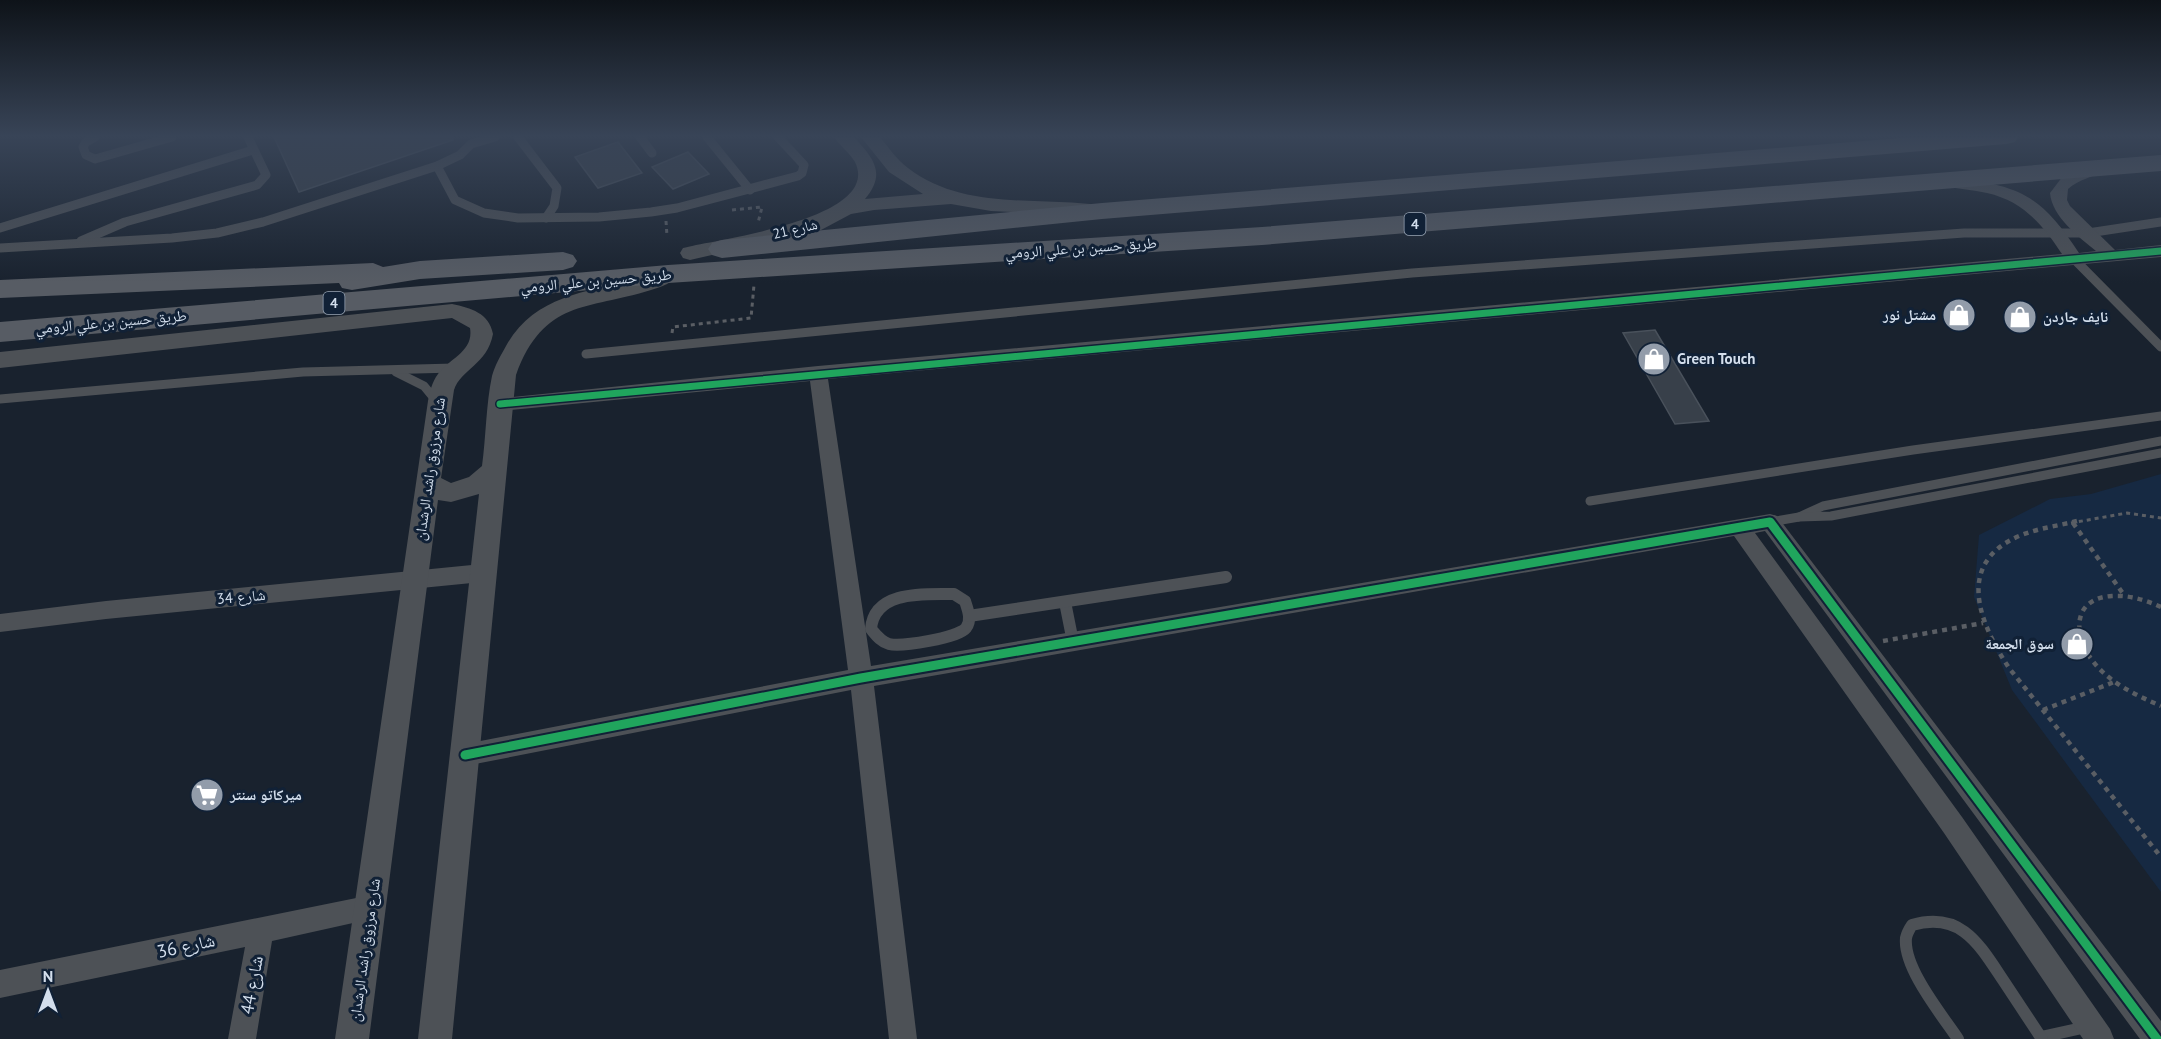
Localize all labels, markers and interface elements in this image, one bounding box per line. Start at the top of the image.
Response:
road number: 4 [1404,213,1426,235]
street label: شارع 21 [771,215,819,244]
street label: طريق حسين بن علي الرومي [1005,233,1158,265]
street label: طريق حسين بن علي الرومي [519,264,673,299]
road number: 4 [324,292,344,314]
shop icon: مشتل نور [1941,297,1977,333]
shop icon: نايف جاردن [2002,299,2038,335]
street label: طريق حسين بن علي الرومي [34,305,188,340]
place label: مشتل نور [1882,305,1936,324]
place label: نايف جاردن [2043,307,2108,326]
shop icon: Green Touch [1636,341,1672,377]
place label: Green Touch [1677,349,1755,368]
street label: شارع مرزوق راشد الرشدان [410,396,450,542]
street label: شارع 34 [216,585,266,609]
shop icon: سوق الجمعة [2059,626,2095,662]
place label: سوق الجمعة [1985,634,2054,653]
supermarket icon: ميركاتو سنتر [189,777,225,813]
place label: ميركاتو سنتر [229,785,302,804]
street label: شارع مرزوق راشد الرشدان [345,877,385,1023]
street label: شارع 36 [155,928,217,963]
street label: شارع 44 [235,954,268,1016]
north arrow [18,961,78,1021]
text: N [43,966,53,986]

